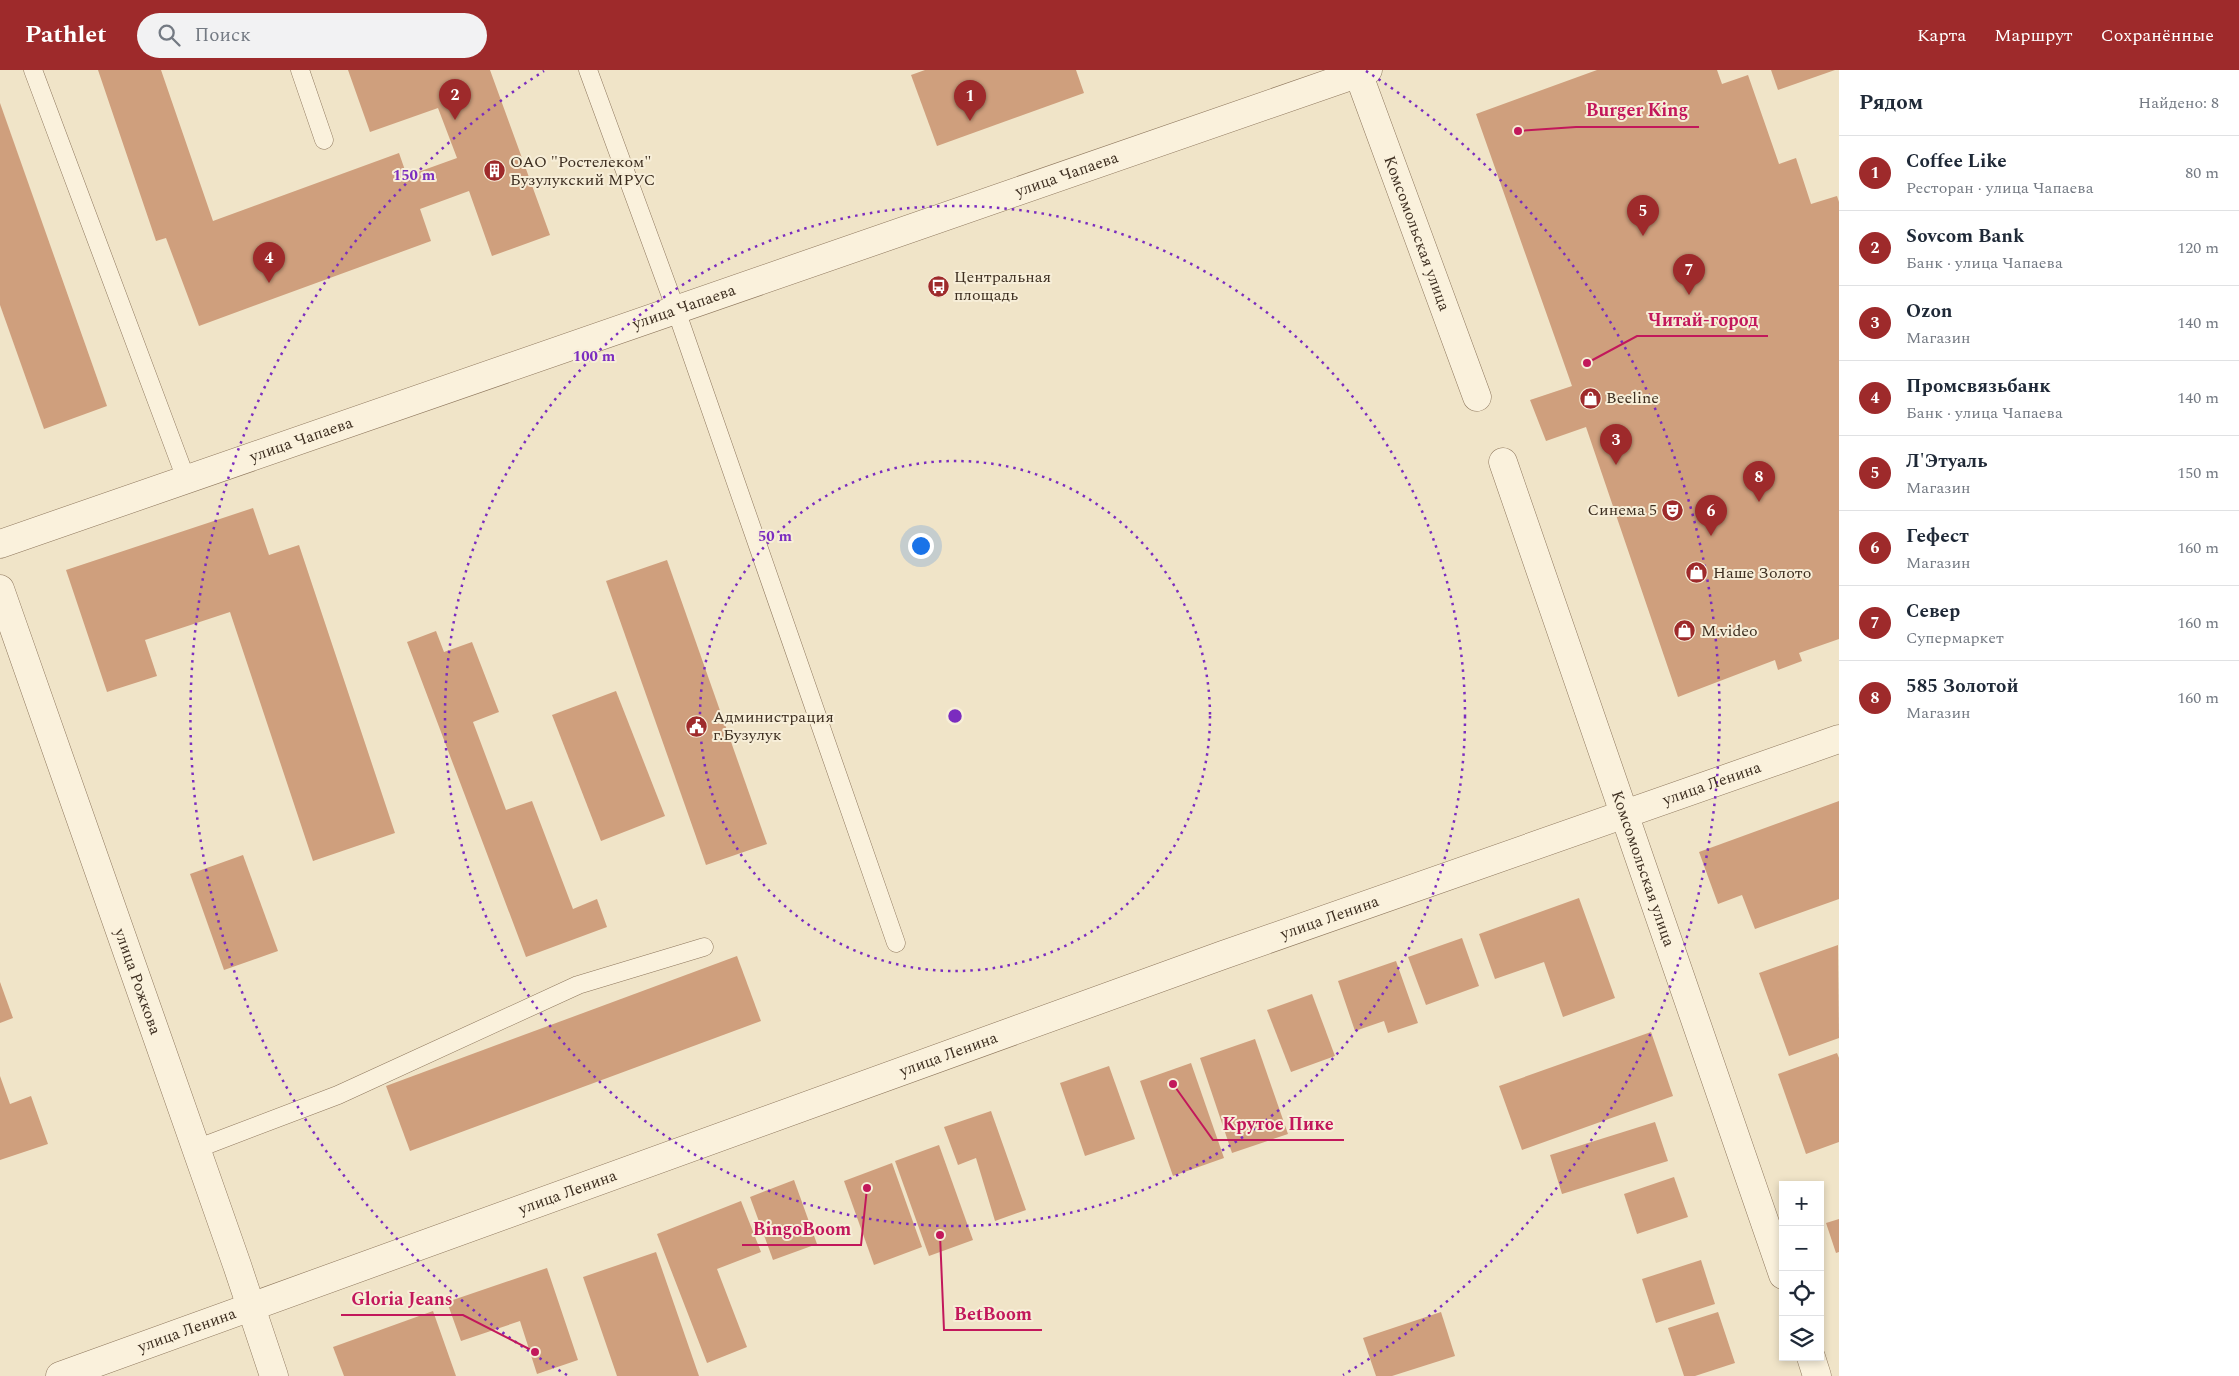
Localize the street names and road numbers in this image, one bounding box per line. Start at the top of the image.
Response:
street label: улица Чапаева [1011,145,1122,204]
street label: Комсомольская улица [1377,152,1456,315]
street label: улица Чапаева [628,278,739,336]
street label: улица Чапаева [246,411,356,469]
street label: улица Ленина [1658,755,1765,812]
street label: Комсомольская улица [1605,787,1681,950]
street label: улица Ленина [1276,889,1382,946]
street label: улица Рожкова [108,924,167,1038]
street label: улица Ленина [895,1025,1001,1083]
street label: улица Ленина [514,1163,620,1221]
street label: улица Ленина [134,1301,240,1359]

